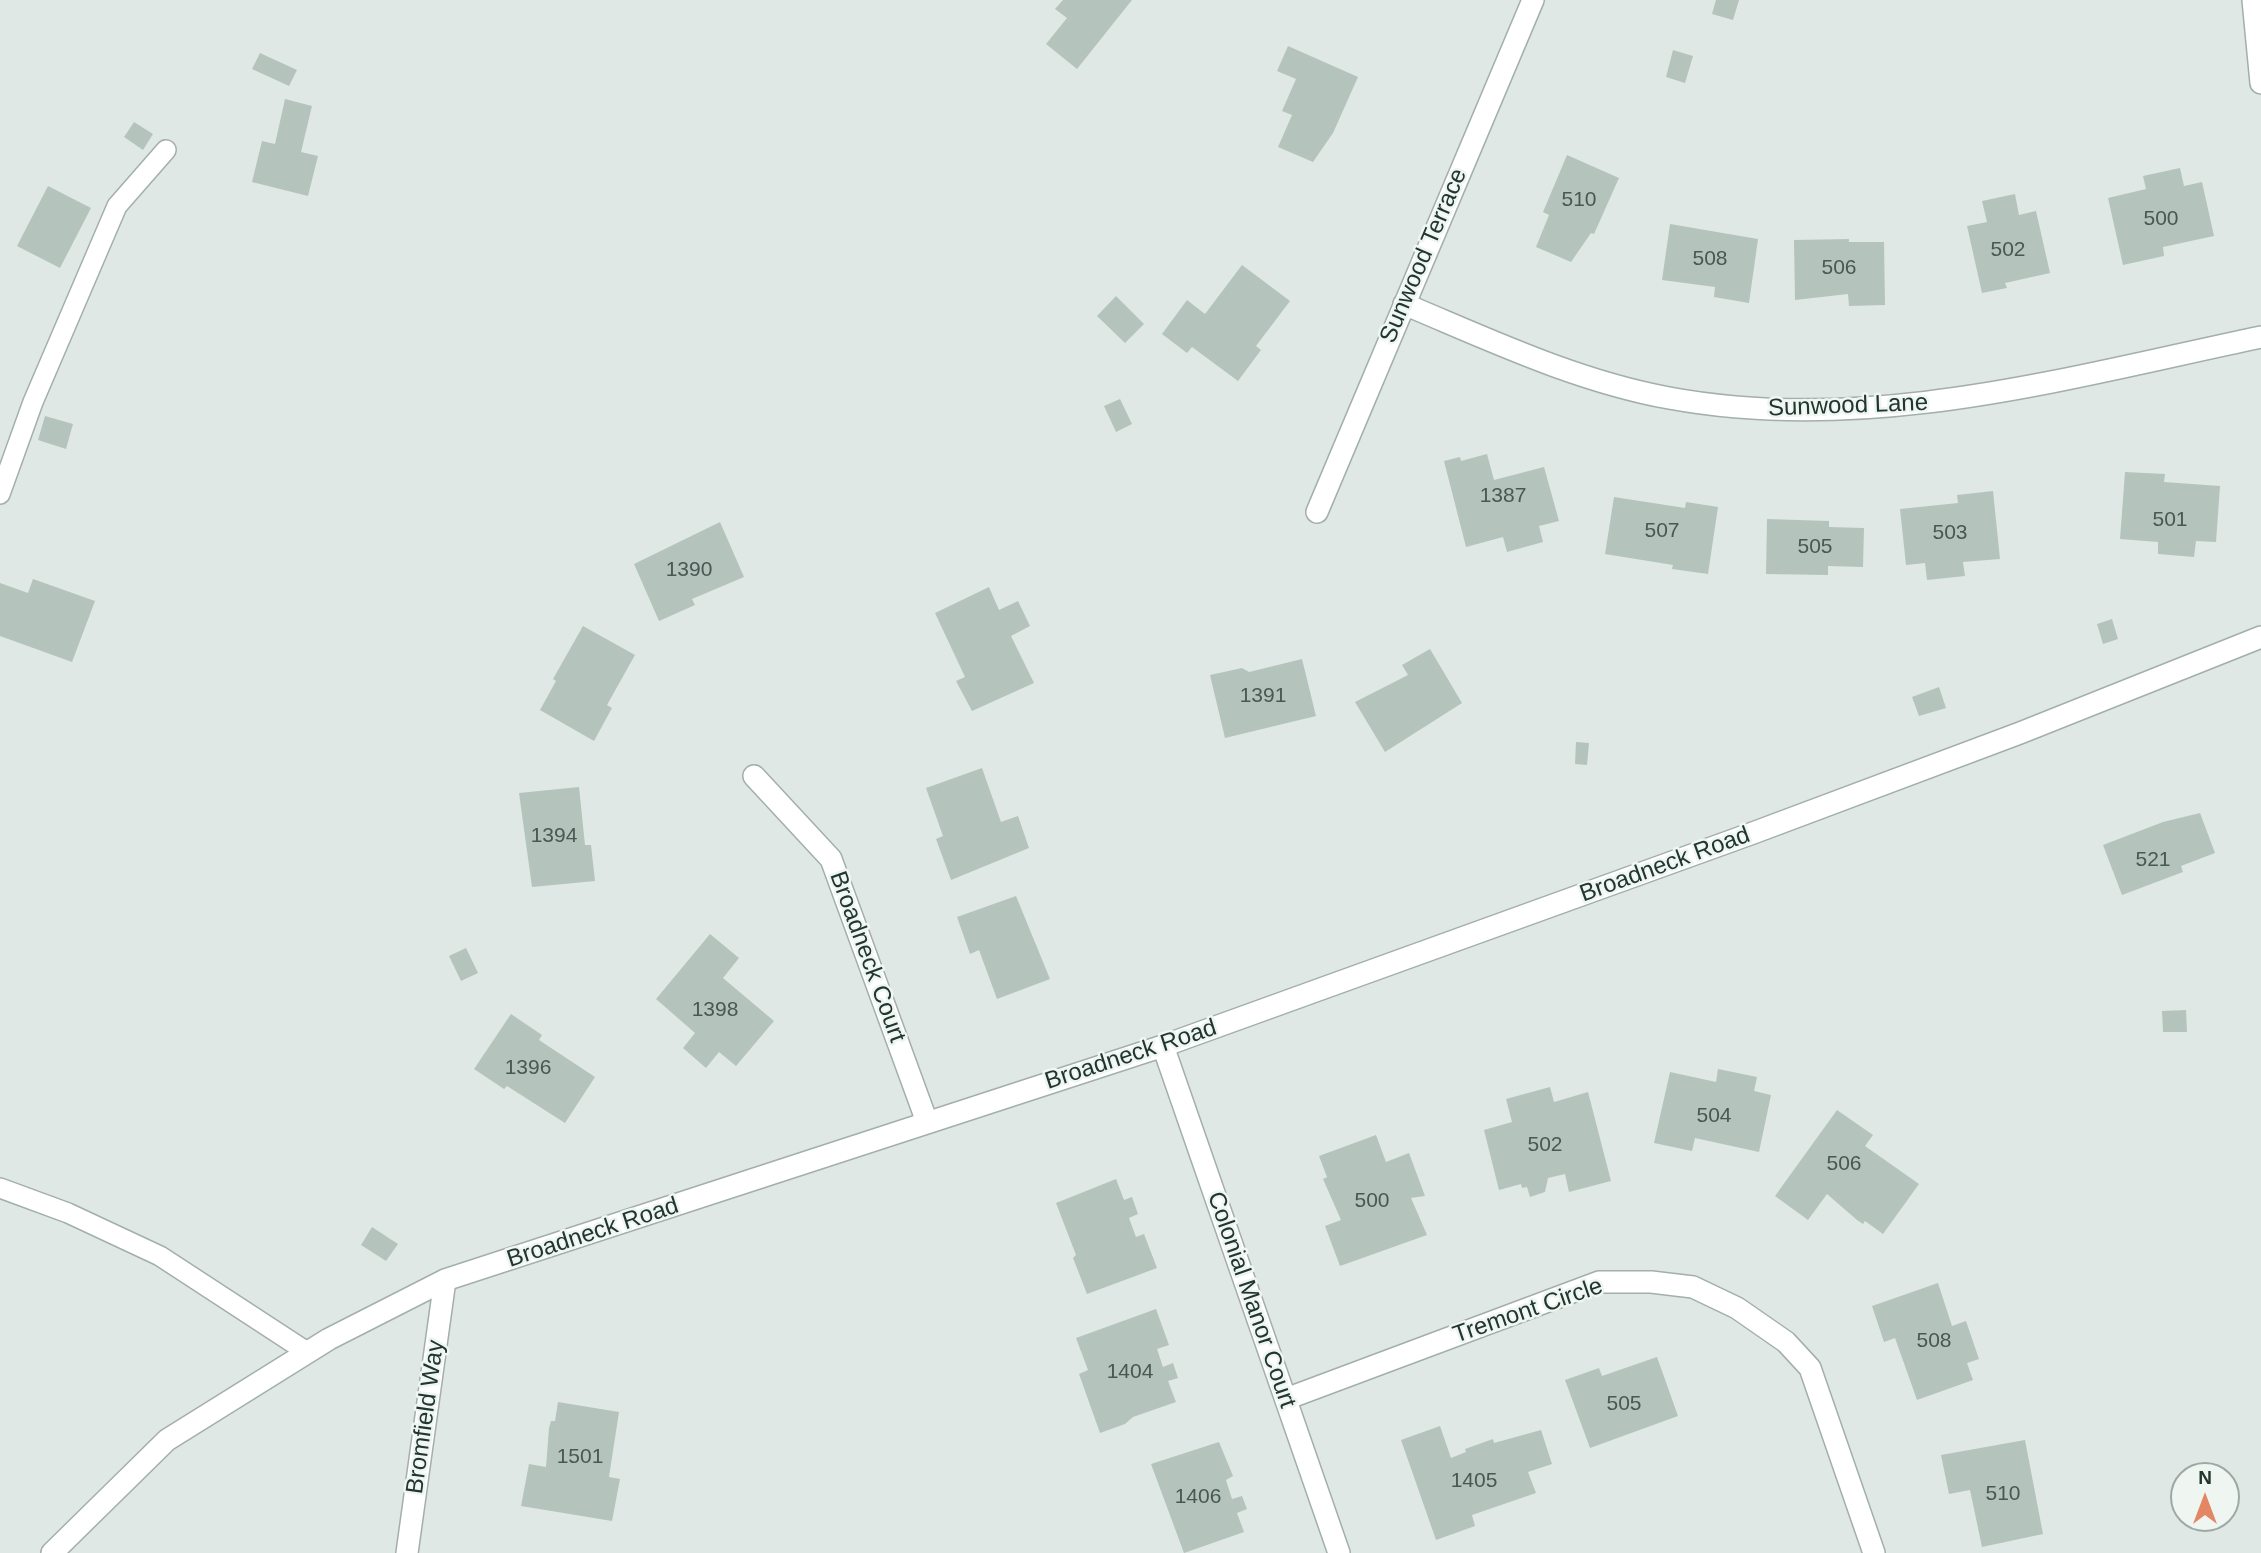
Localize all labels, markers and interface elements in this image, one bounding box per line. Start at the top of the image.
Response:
street label: Sunwood Terrace [1374,164,1474,348]
house number: 510 [1561,187,1597,213]
house number: 500 [2143,206,2179,232]
house number: 502 [1990,237,2026,263]
house number: 508 [1692,246,1728,272]
house number: 506 [1821,255,1857,281]
street label: Sunwood Lane [1767,389,1929,423]
house number: 1387 [1480,483,1526,509]
house number: 501 [2152,507,2188,533]
house number: 507 [1644,518,1680,544]
house number: 503 [1932,520,1968,546]
house number: 505 [1797,534,1833,560]
house number: 1390 [666,557,712,583]
house number: 1391 [1240,683,1286,709]
street label: Broadneck Road [1576,821,1754,909]
house number: 1394 [531,823,577,849]
house number: 521 [2135,847,2171,873]
street label: Broadneck Court [823,867,911,1047]
house number: 1398 [692,997,738,1023]
street label: Broadneck Road [1042,1014,1220,1096]
house number: 1396 [505,1055,551,1081]
house number: 504 [1696,1103,1732,1129]
house number: 502 [1527,1132,1563,1158]
house number: 506 [1826,1151,1862,1177]
street label: Colonial Manor Court [1200,1188,1302,1412]
house number: 500 [1354,1188,1390,1214]
street label: Broadneck Road [504,1192,682,1274]
street label: Tremont Circle [1449,1272,1607,1350]
house number: 508 [1916,1328,1952,1354]
street label: Bromfield Way [401,1338,451,1496]
house number: 1404 [1107,1359,1153,1385]
house number: 505 [1606,1391,1642,1417]
house number: 1501 [557,1444,603,1470]
north arrow [2170,1462,2240,1532]
text: N [2198,1467,2212,1488]
house number: 1405 [1451,1468,1497,1494]
house number: 510 [1985,1481,2021,1507]
house number: 1406 [1175,1484,1221,1510]

